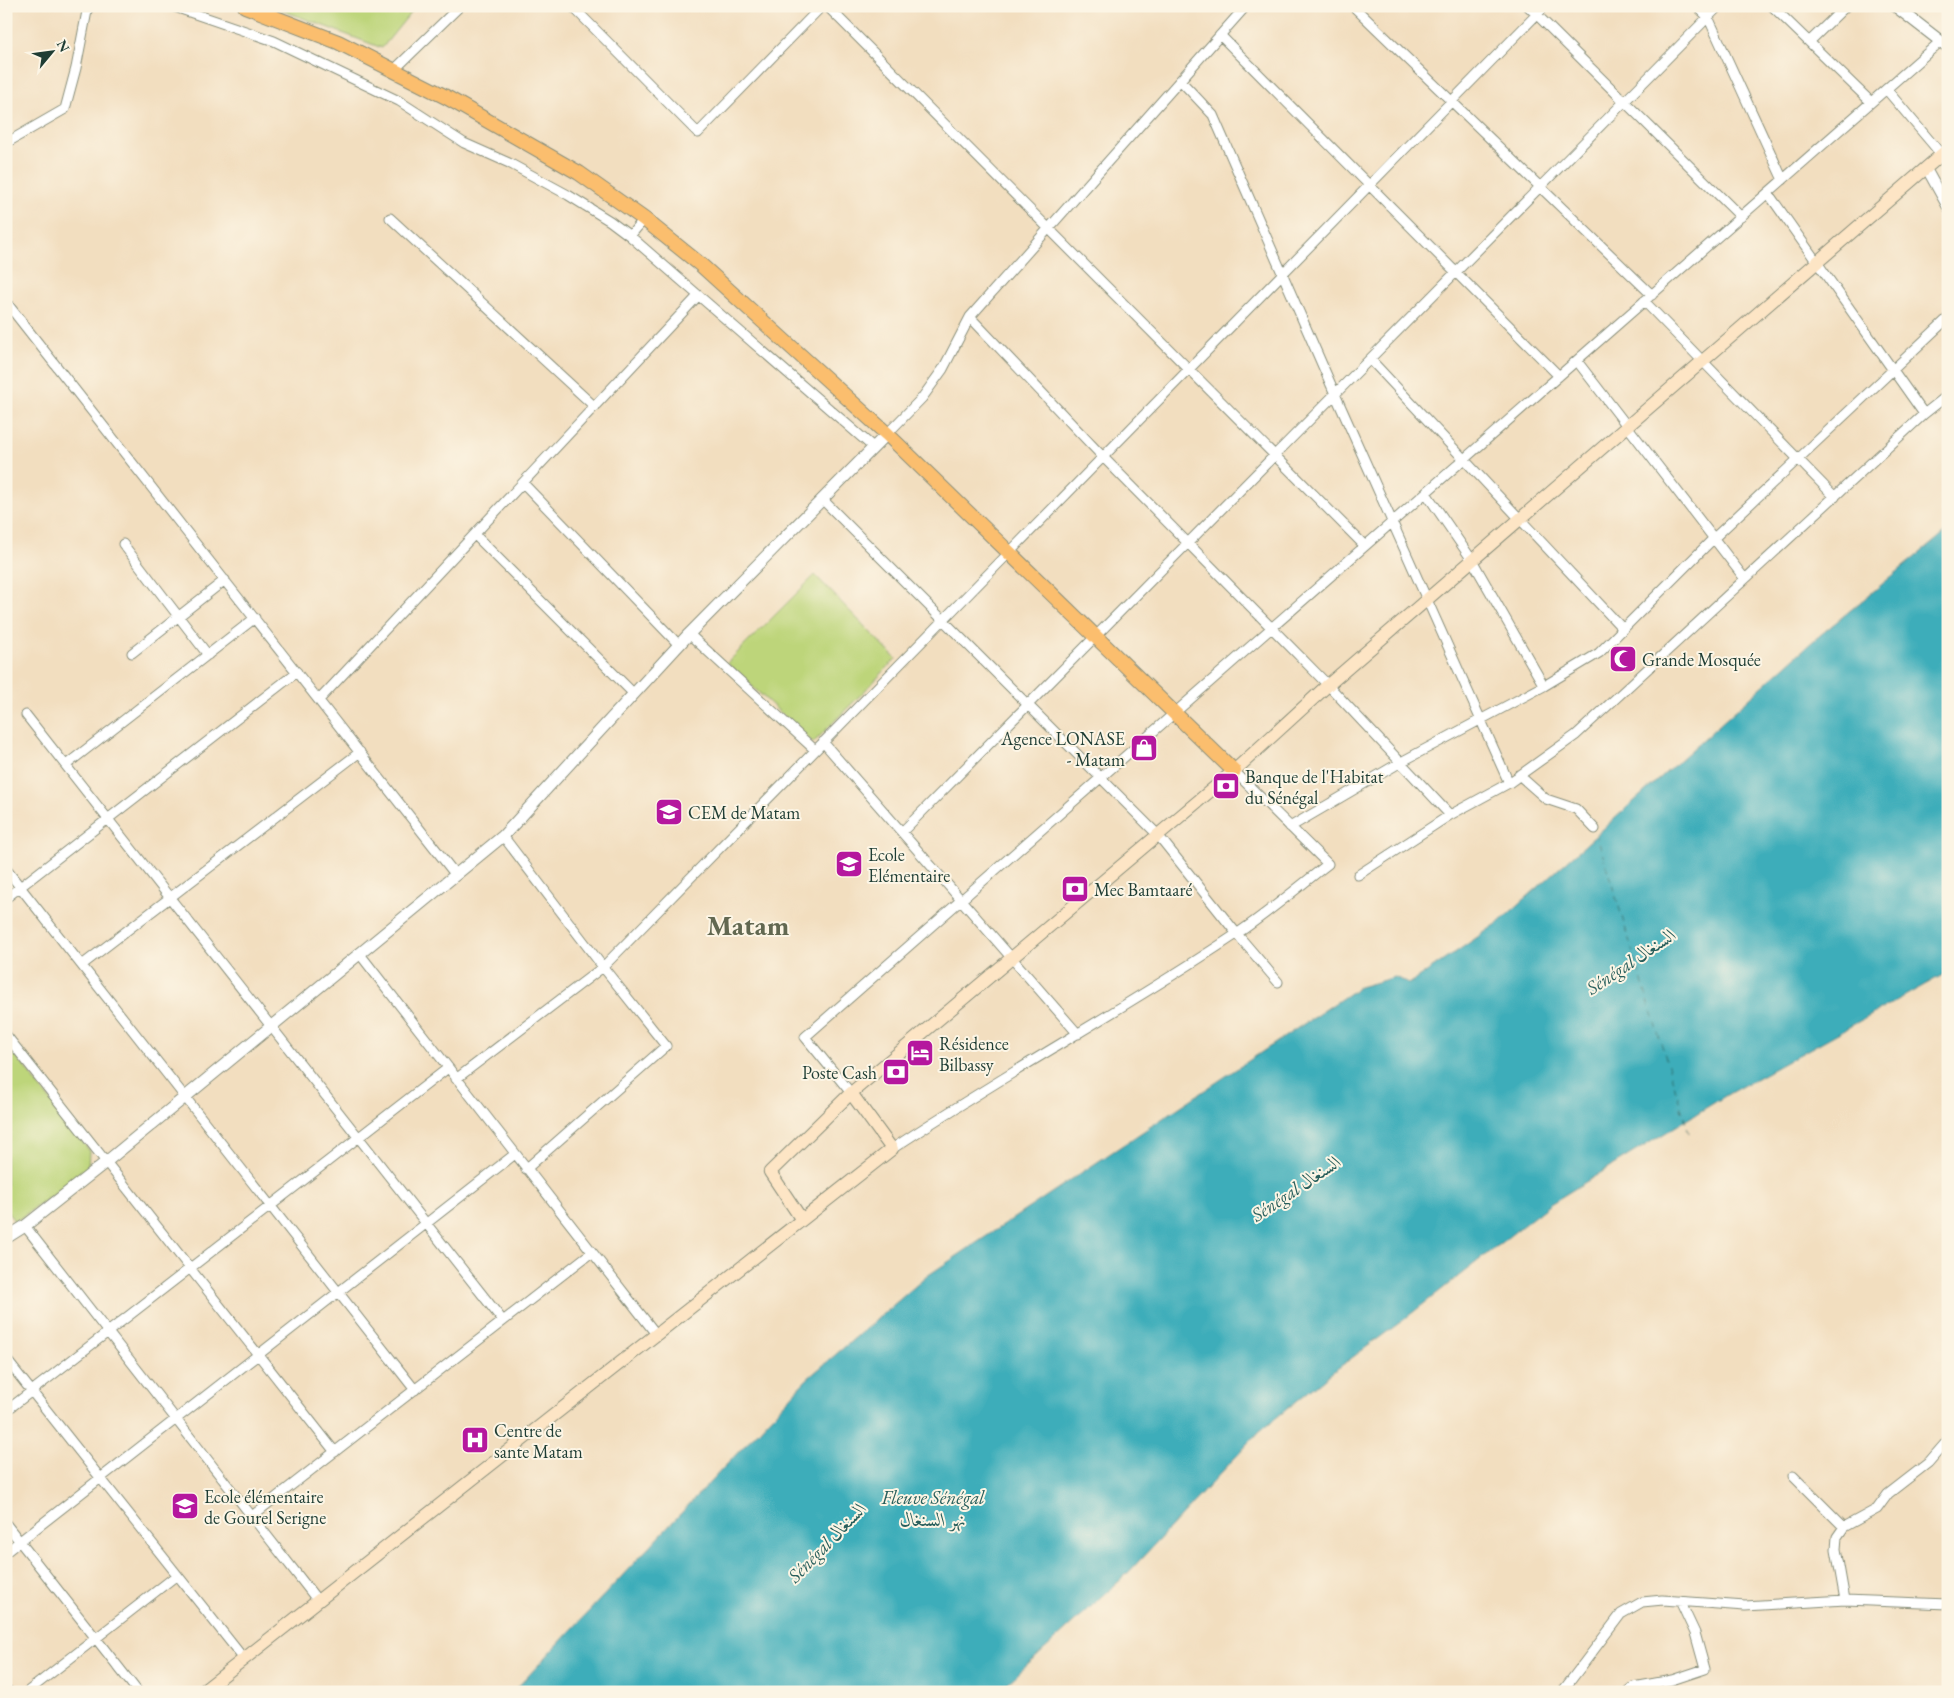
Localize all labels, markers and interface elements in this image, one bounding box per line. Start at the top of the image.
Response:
north arrow [28,28,78,78]
text: N [53,36,74,56]
mosque icon: Grande Mosquée [1608,644,1638,674]
place label: Grande Mosquée [1642,648,1761,671]
place label: Agence LONASE - Matam [1000,727,1125,771]
shop icon: Agence LONASE - Matam [1129,733,1159,763]
place label: Banque de l'Habitat du Sénégal [1245,765,1384,809]
bank icon: Banque de l'Habitat du Sénégal [1211,771,1241,801]
school or university icon: CEM de Matam [654,797,684,827]
place label: CEM de Matam [688,801,800,824]
place label: Ecole Elémentaire [868,843,950,887]
school or university icon: Ecole Elémentaire [834,849,864,879]
bank icon: Mec Bamtaaré [1060,874,1090,904]
place label: Mec Bamtaaré [1094,878,1192,901]
district label: Matam [707,907,790,943]
water label: Sénégal السنغال [1580,922,1681,1001]
place label: Résidence Bilbassy [939,1032,1009,1076]
hotel icon: Résidence Bilbassy [905,1038,935,1068]
bank icon: Poste Cash [881,1057,911,1087]
place label: Poste Cash [802,1061,877,1084]
water label: Sénégal السنغال [1245,1149,1346,1228]
place label: Centre de sante Matam [494,1419,583,1463]
hospital icon: Centre de sante Matam [460,1425,490,1455]
place label: Ecole élémentaire de Gourel Serigne [204,1485,326,1529]
water label: Fleuve Sénégal نهر السنغال [880,1485,985,1532]
school or university icon: Ecole élémentaire de Gourel Serigne [170,1491,200,1521]
water label: Sénégal السنغال [781,1496,872,1589]

